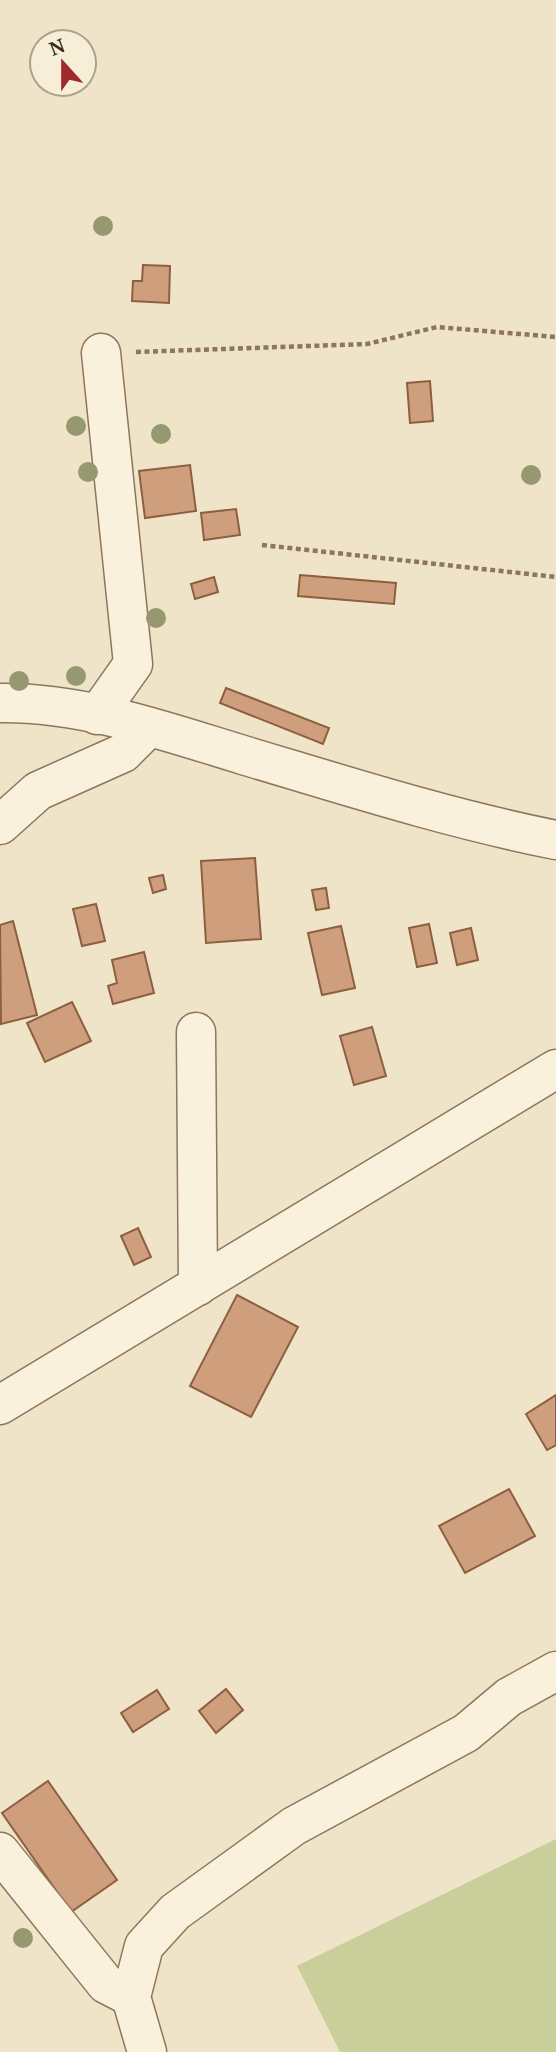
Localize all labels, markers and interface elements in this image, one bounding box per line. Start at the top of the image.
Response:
north arrow [28,28,98,98]
text: N [45,32,69,62]

